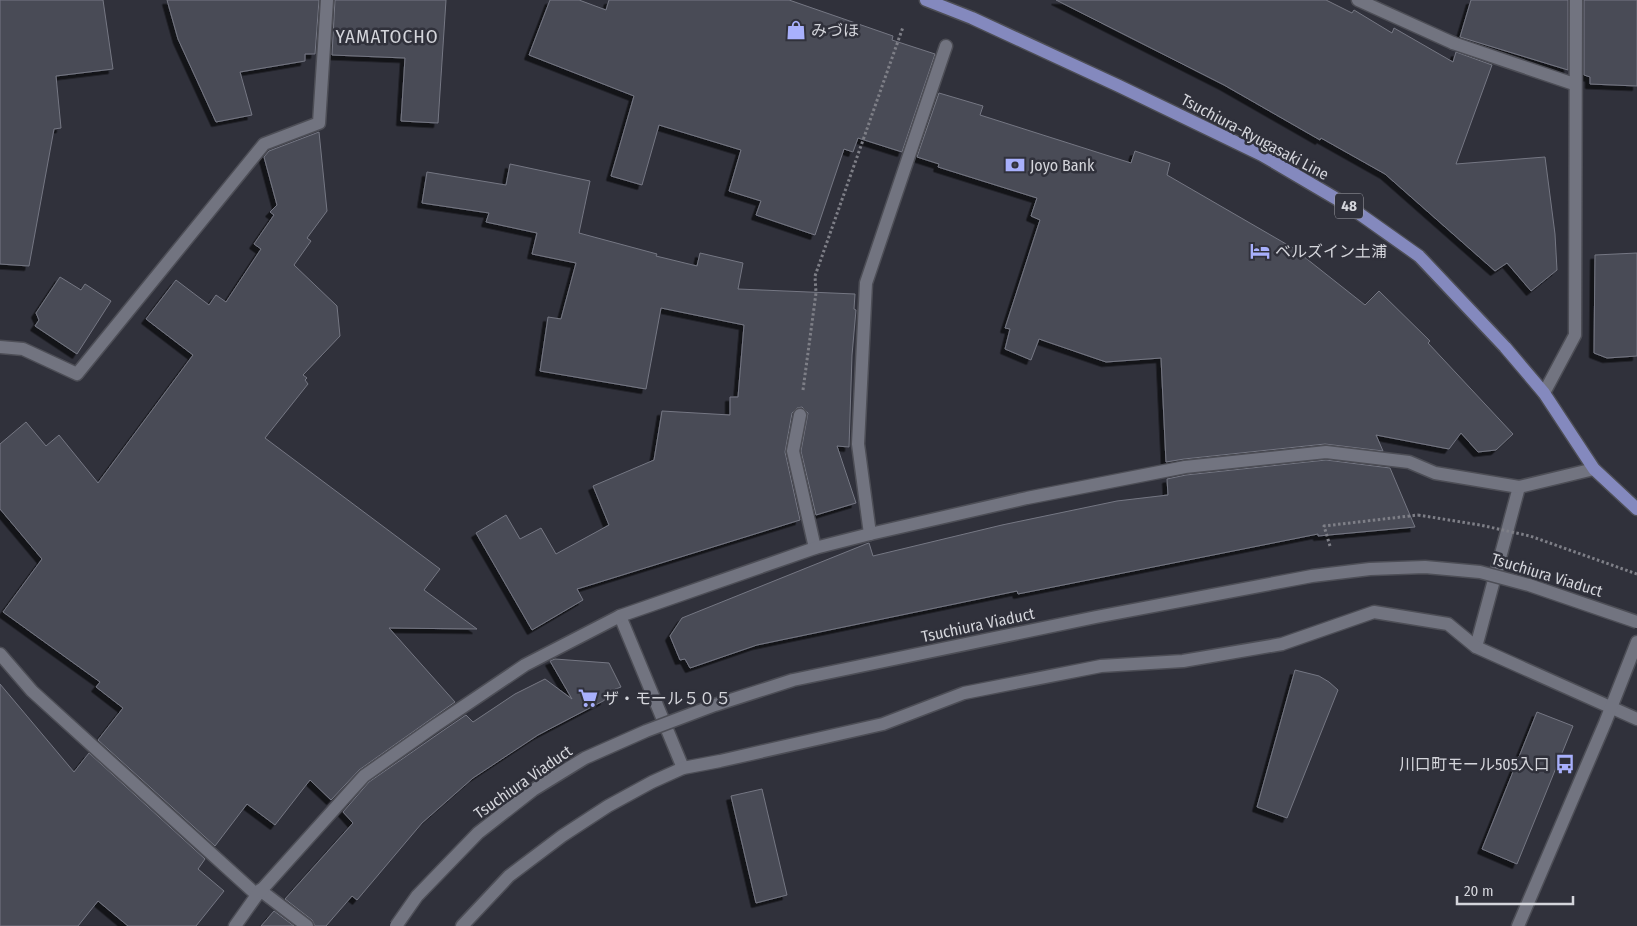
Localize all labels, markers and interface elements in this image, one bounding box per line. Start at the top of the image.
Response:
shop icon: みづほ [785,19,807,41]
place label: みづほ [811,21,859,40]
district label: YAMATOCHO [335,25,439,48]
street label: Tsuchiura-Ryugasaki Line [1178,90,1332,184]
bank icon: Joyo Bank [1004,154,1026,176]
place label: Joyo Bank [1030,156,1095,175]
road number: 48 [1335,194,1363,218]
hotel icon: ベルズイン土浦 [1249,240,1271,262]
place label: ベルズイン土浦 [1275,242,1387,261]
street label: Tsuchiura Viaduct [1489,549,1606,601]
street label: Tsuchiura Viaduct [920,604,1037,646]
supermarket icon: ザ・モール５０５ [577,687,599,709]
place label: ザ・モール５０５ [603,689,731,708]
street label: Tsuchiura Viaduct [470,741,576,823]
bus stop icon: 川口町モール505入口 [1554,753,1576,775]
place label: 川口町モール505入口 [1399,755,1550,774]
scale bar [1457,874,1573,906]
text: 20 m [1464,882,1494,900]

